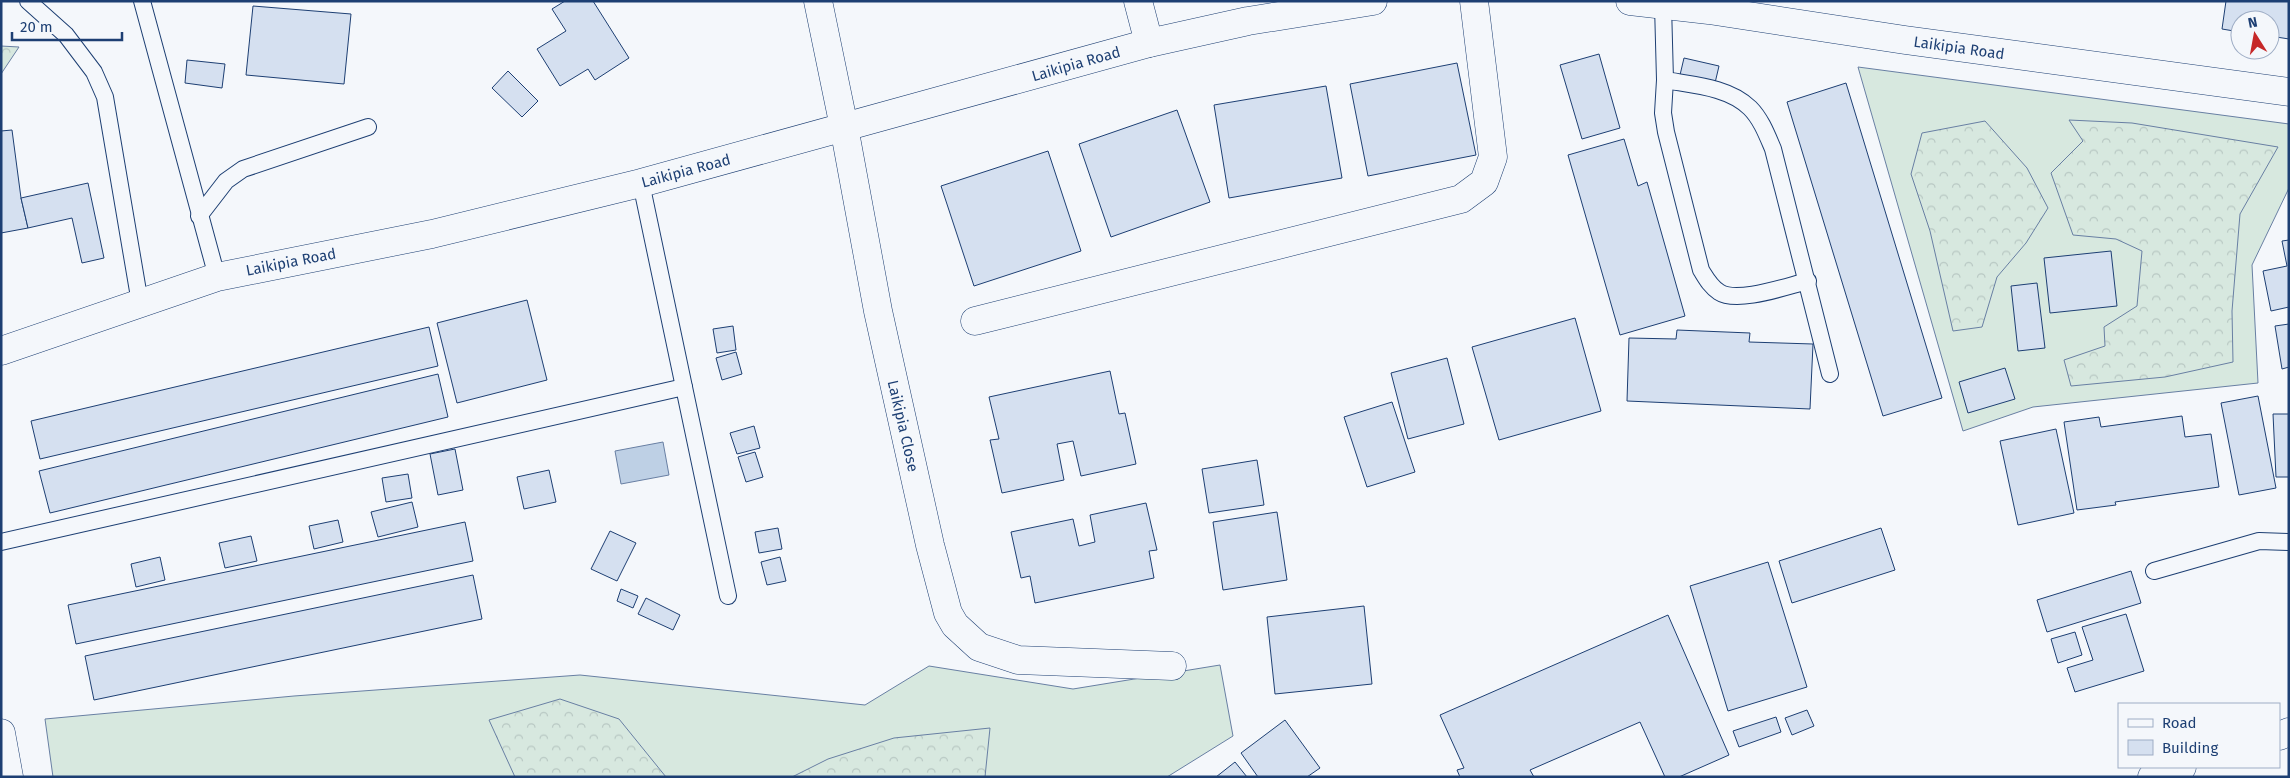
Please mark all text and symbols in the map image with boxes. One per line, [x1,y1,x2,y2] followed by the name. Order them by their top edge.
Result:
[12,10,122,42] scale bar
[2230,10,2280,60] north arrow
[2246,13,2259,32] text: N
[20,18,53,36] text: 20 m
[1912,33,2006,63] street label: Laikipia Road
[1030,43,1122,85] street label: Laikipia Road
[639,150,733,192] street label: Laikipia Road
[244,244,338,280] street label: Laikipia Road
[884,378,922,474] street label: Laikipia Close
[2118,703,2280,768] legend
[2162,714,2197,732] text: Road
[2162,739,2218,757] text: Building

